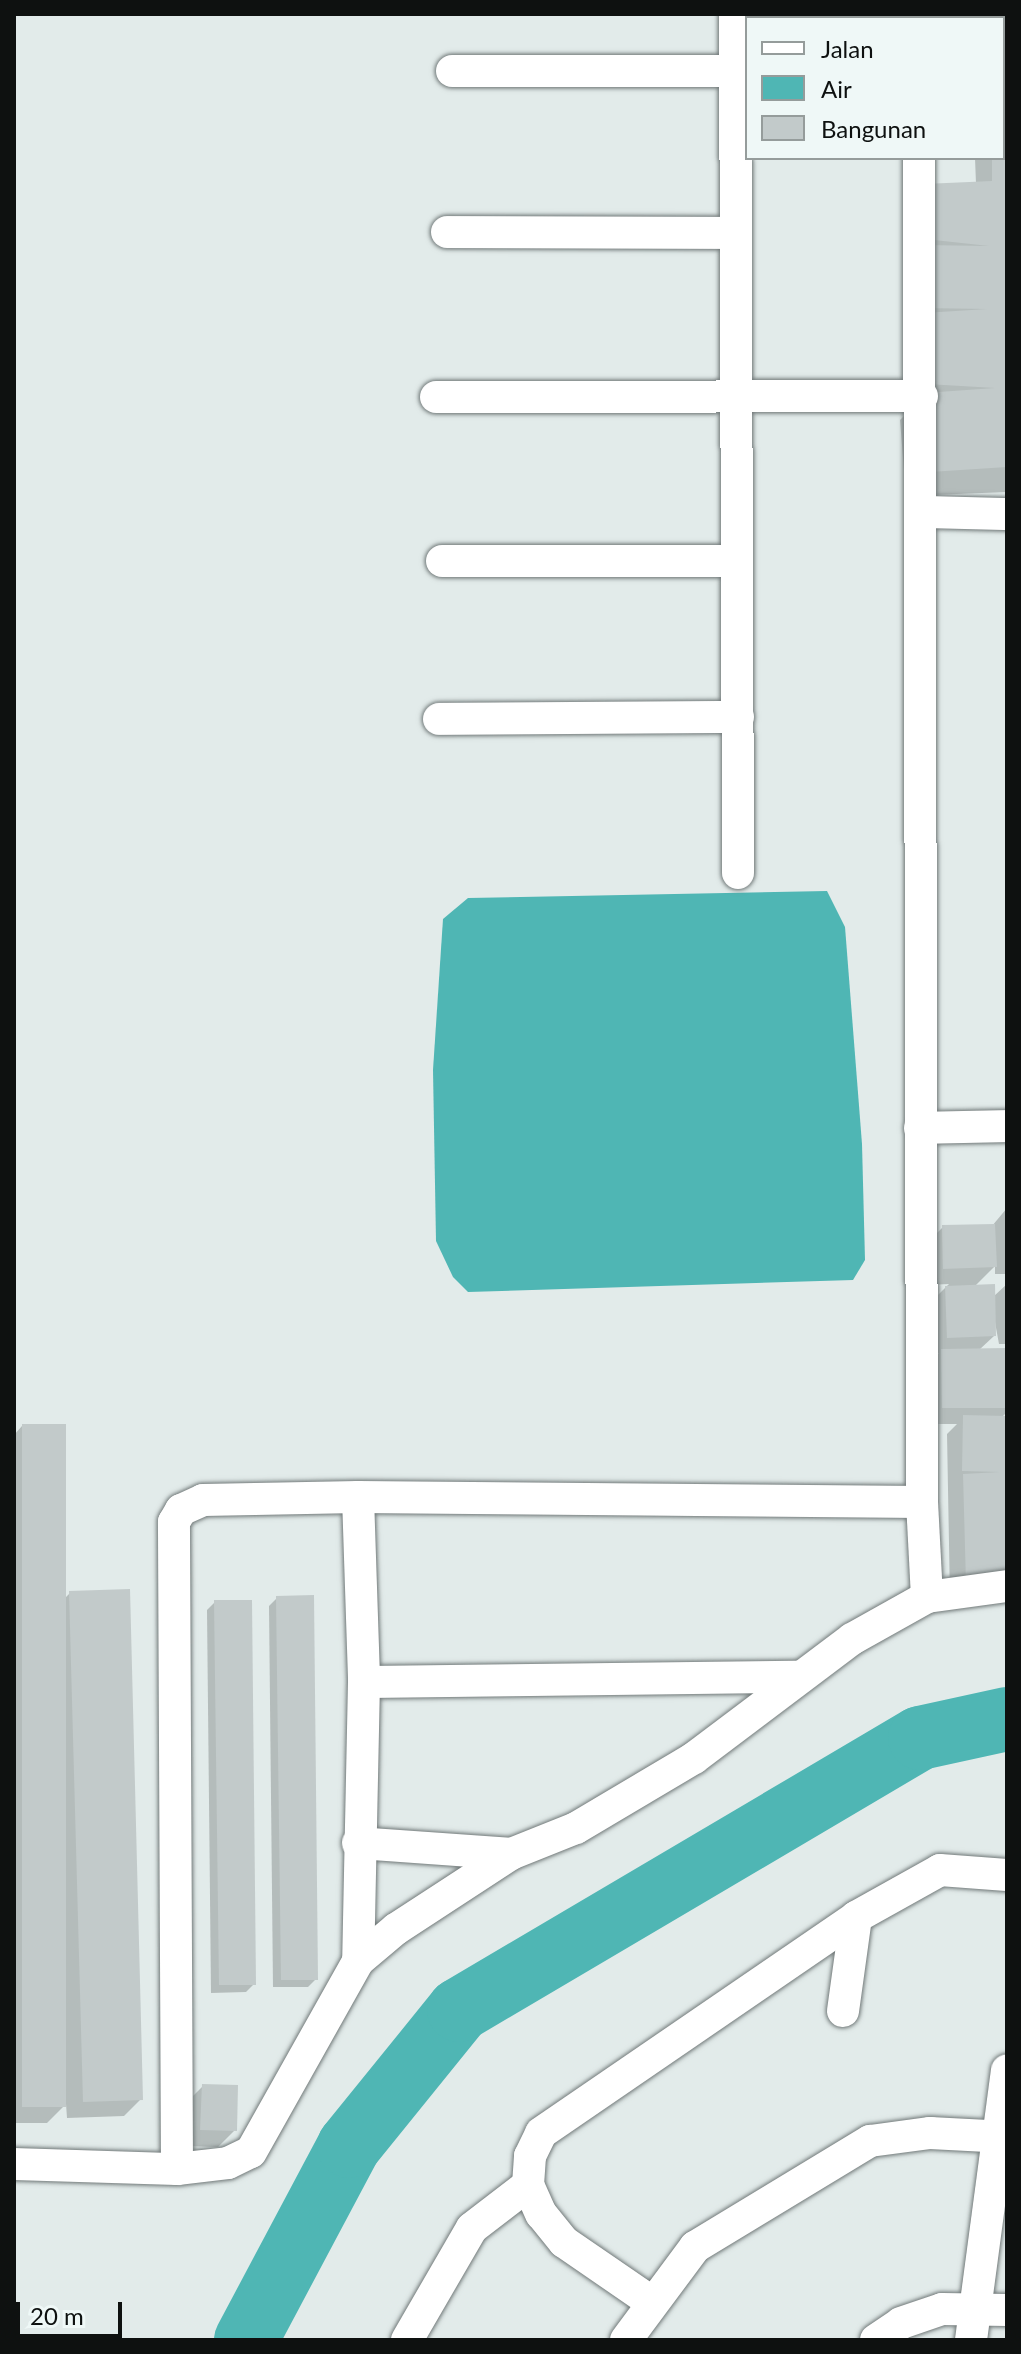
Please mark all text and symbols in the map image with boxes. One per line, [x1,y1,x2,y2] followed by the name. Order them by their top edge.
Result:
[745,16,1005,160] legend
[821,34,874,63] text: Jalan
[821,74,852,103] text: Air
[821,114,926,143] text: Bangunan
[20,2286,126,2336] scale bar
[30,2301,84,2330] text: 20 m

